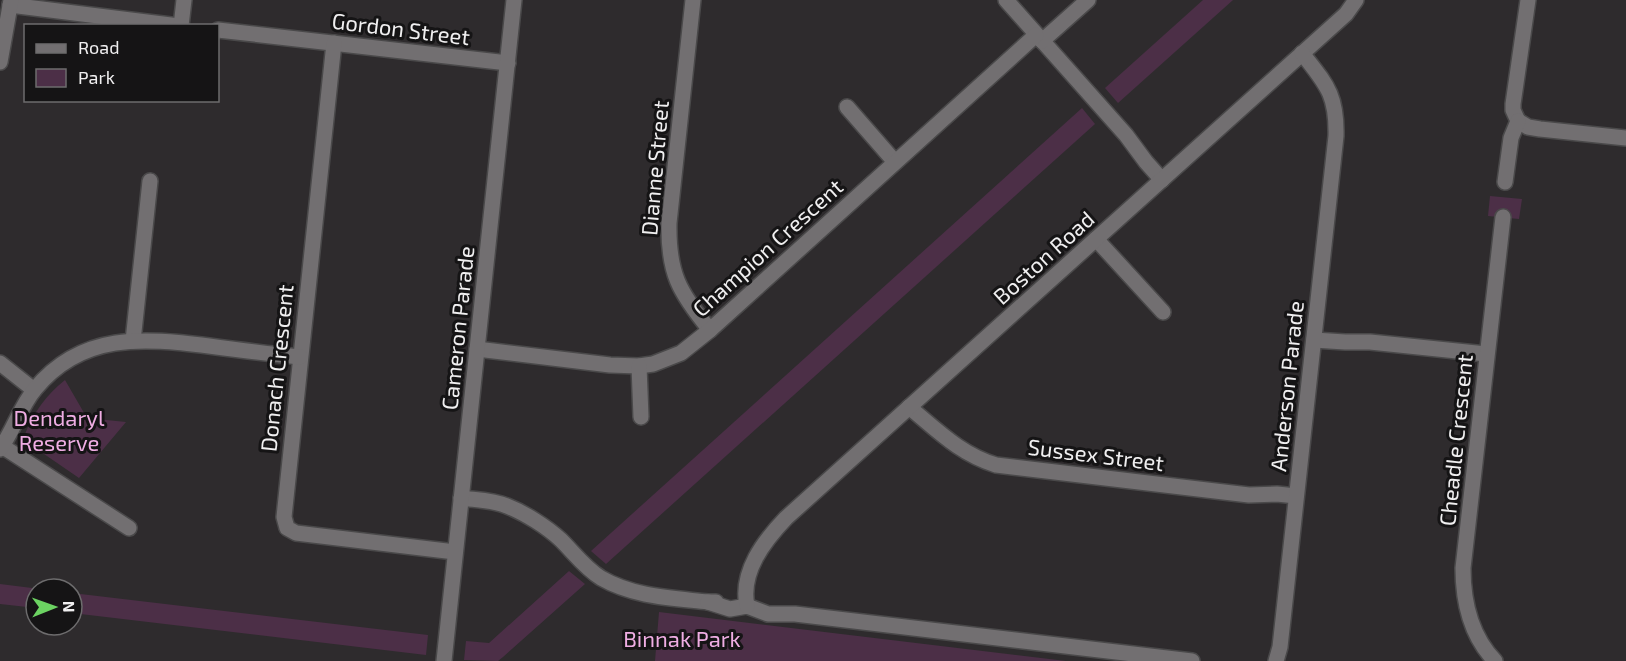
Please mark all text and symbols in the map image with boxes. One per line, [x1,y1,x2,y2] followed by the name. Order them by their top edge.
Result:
[331,7,471,49] street label: Gordon Street
[24,24,219,102] legend
[78,36,119,58] text: Road
[78,66,115,88] text: Park
[635,99,673,237] street label: Dianne Street
[687,173,847,321] street label: Champion Crescent
[987,205,1099,309] street label: Boston Road
[435,245,479,411] street label: Cameron Parade
[254,283,298,453] street label: Donach Crescent
[1264,299,1308,473] street label: Anderson Parade
[1433,353,1477,527] street label: Cheadle Crescent
[14,404,105,455] park label: Dendaryl Reserve
[1027,433,1165,475] street label: Sussex Street
[24,577,84,637] north arrow
[60,601,79,613] text: N
[623,625,741,651] park label: Binnak Park

